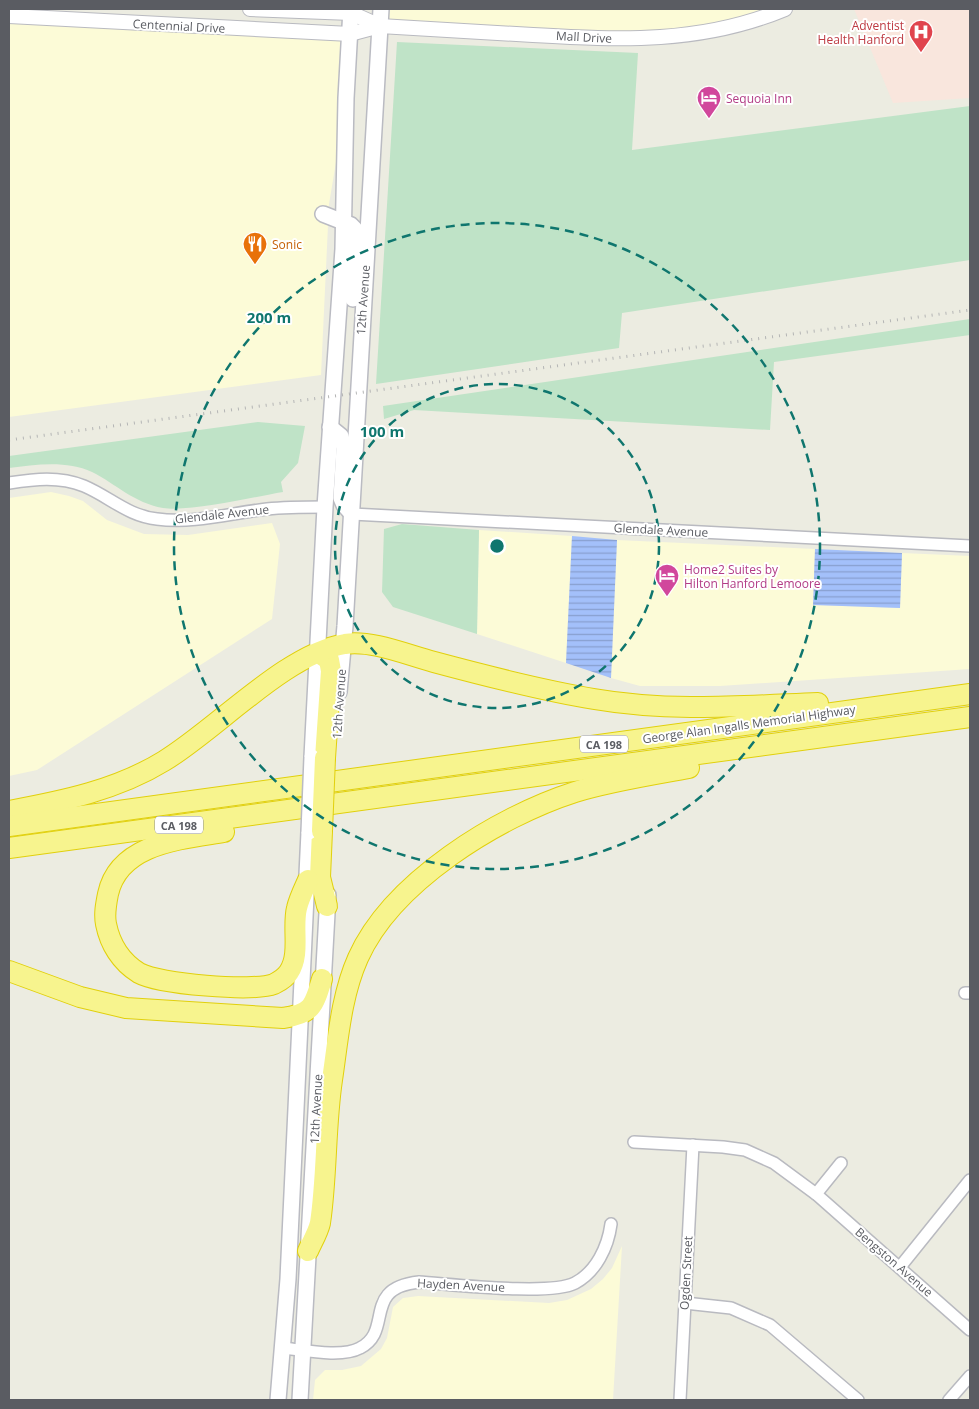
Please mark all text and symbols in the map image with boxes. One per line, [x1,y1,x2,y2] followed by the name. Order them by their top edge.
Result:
[132,15,226,37] street label: Centennial Drive
[818,17,904,48] place label: Adventist Health Hanford
[908,19,934,53] hospital icon: Adventist Health Hanford
[556,27,613,47] street label: Mall Drive
[696,85,722,119] hotel icon: Sequoia Inn
[726,90,792,107] place label: Sequoia Inn
[242,231,268,265] restaurant icon: Sonic
[272,236,302,253] place label: Sonic
[352,264,374,336] street label: 12th Avenue
[247,307,291,327] text: 200 m
[360,421,404,441] text: 100 m
[174,501,270,527] street label: Glendale Avenue
[613,519,709,541] street label: Glendale Avenue
[488,537,506,555] centre of rings
[684,561,821,592] place label: Home2 Suites by Hilton Hanford Lemoore
[654,563,680,597] hotel icon: Home2 Suites by Hilton Hanford Lemoore
[328,668,350,740] street label: 12th Avenue
[641,700,858,747] street label: George Alan Ingalls Memorial Highway
[580,736,628,752] road number: CA 198
[155,816,203,834] road number: CA 198
[306,1073,326,1145] street label: 12th Avenue
[852,1223,937,1301] street label: Bengston Avenue
[676,1236,696,1310] street label: Ogden Street
[417,1274,506,1296] street label: Hayden Avenue

